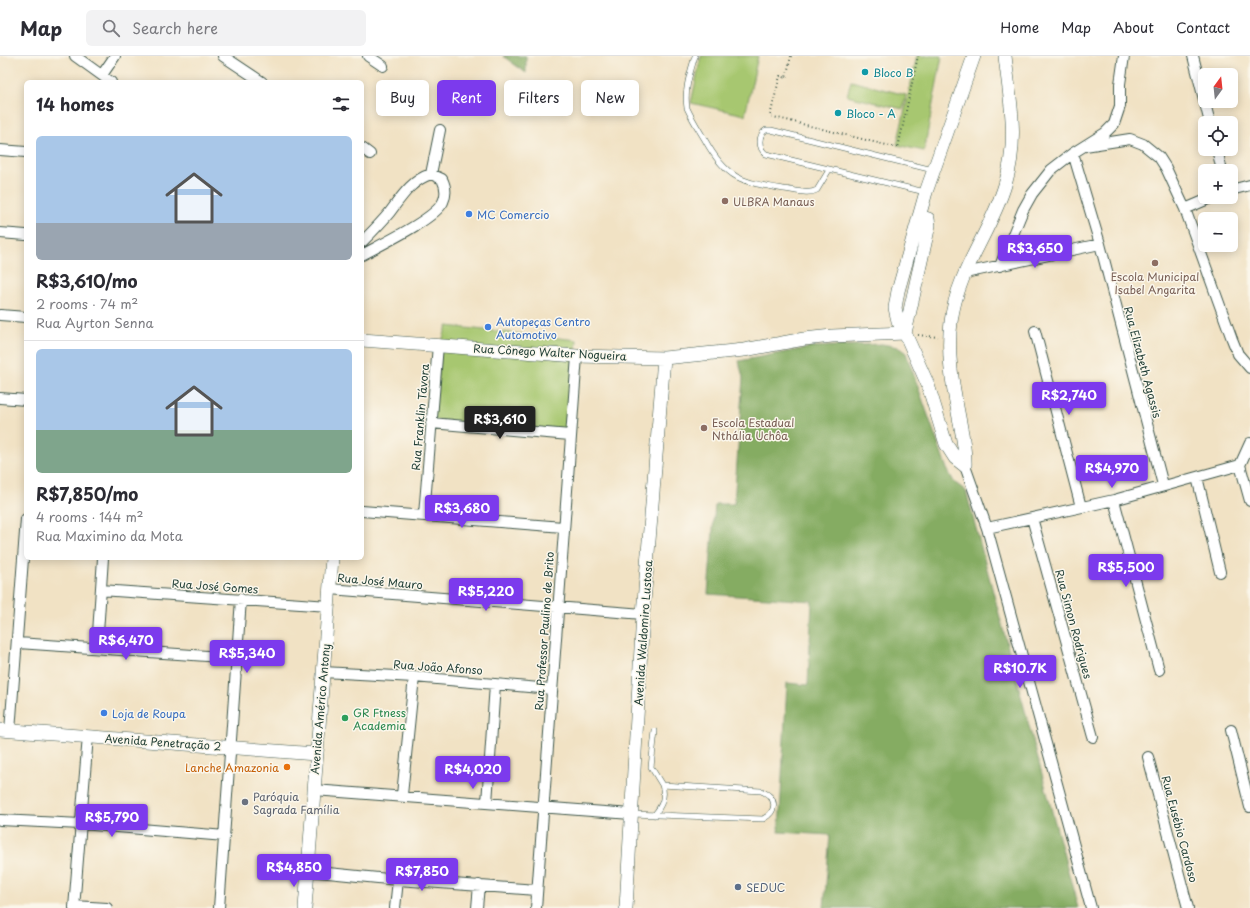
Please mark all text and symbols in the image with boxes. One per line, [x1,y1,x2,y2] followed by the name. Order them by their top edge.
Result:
[86,10,366,46] search box
[20,14,62,42] text: Map
[132,16,218,39] text: Search here
[100,17,122,39] icon: search
[1000,17,1039,38] text: Home
[1061,17,1091,38] text: Map
[1113,17,1154,38] text: About
[1176,17,1230,38] text: Contact
[873,64,913,81] place label: Bloco B
[860,67,870,77] marker: Bloco B
[1198,68,1238,108] north arrow
[1198,68,1238,252] map controls
[376,80,429,116] chip: Buy
[437,80,496,116] chip: Rent
[504,80,573,116] chip: Filters
[581,80,639,116] chip: New
[36,91,114,117] text: 14 homes
[330,93,352,115] icon: filters
[846,105,896,122] place label: Bloco - A
[833,108,843,118] marker: Bloco - A
[1198,116,1238,156] button: locate
[158,162,230,234] icon: home
[1198,164,1238,204] button: +
[733,193,814,210] place label: ULBRA Manaus
[720,196,730,206] marker: ULBRA Manaus
[477,206,549,223] place label: MC Comercio
[464,209,474,219] marker: MC Comercio
[1198,212,1238,252] button: −
[998,235,1072,269] pin: R$3,650
[1007,238,1063,257] text: R$3,650
[1150,258,1160,268] marker: Escola Municipal Isabel Angarita
[36,268,138,294] text: R$3,610/mo
[1111,268,1199,298] place label: Escola Municipal Isabel Angarita
[36,294,138,313] text: 2 rooms · 74 m²
[1120,304,1166,420] street label: Rua Elizabeth Agassis
[36,313,153,332] text: Rua Ayrton Senna
[496,313,590,343] place label: Autopeças Centro Automotivo
[483,322,493,332] marker: Autopeças Centro Automotivo
[473,339,627,365] street label: Rua Cônego Walter Nogueira
[407,363,433,471] street label: Rua Franklin Távora
[158,375,230,447] icon: home
[1032,382,1106,416] pin: R$2,740
[1041,385,1097,404] text: R$2,740
[463,406,537,440] pin: R$3,610
[473,409,527,428] text: R$3,610
[712,414,794,444] place label: Escola Estadual Nthália Uchôa
[699,423,709,433] marker: Escola Estadual Nthália Uchôa
[1075,455,1149,489] pin: R$4,970
[1085,458,1139,477] text: R$4,970
[36,481,138,507] text: R$7,850/mo
[425,495,499,529] pin: R$3,680
[434,498,490,517] text: R$3,680
[36,507,144,526] text: 4 rooms · 144 m²
[36,526,183,545] text: Rua Maximino da Mota
[530,551,558,711] street label: Rua Professor Paulino de Brito
[1089,554,1163,588] pin: R$5,500
[1097,557,1155,576] text: R$5,500
[629,559,657,706] street label: Avenida Waldomiro Lustosa
[1051,567,1097,681] street label: Rua Simon Rodrigues
[337,569,423,593] street label: Rua José Mauro
[171,575,259,597] street label: Rua José Gomes
[449,578,523,612] pin: R$5,220
[458,581,514,600] text: R$5,220
[89,627,163,661] pin: R$6,470
[98,630,154,649] text: R$6,470
[210,640,284,674] pin: R$5,340
[219,643,275,662] text: R$5,340
[306,643,334,775] street label: Avenida Américo Antony
[393,655,483,679] street label: Rua João Afonso
[983,655,1057,689] pin: R$10.7K
[993,658,1047,677] text: R$10.7K
[353,704,406,734] place label: GR Ftness Academia
[112,705,186,722] place label: Loja de Roupa
[99,708,109,718] marker: Loja de Roupa
[340,713,350,723] marker: GR Ftness Academia
[104,729,222,755] street label: Avenida Penetração 2
[436,756,510,790] pin: R$4,020
[185,759,279,776] place label: Lanche Amazonia
[444,759,502,778] text: R$4,020
[282,762,292,772] marker: Lanche Amazonia
[1158,774,1202,884] street label: Rua Eusébio Cardoso
[253,788,340,818] place label: Paróquia Sagrada Família
[240,797,250,807] marker: Paróquia Sagrada Família
[75,804,149,838] pin: R$5,790
[85,807,139,826] text: R$5,790
[257,854,331,888] pin: R$4,850
[266,857,322,876] text: R$4,850
[385,858,459,892] pin: R$7,850
[395,861,449,880] text: R$7,850
[746,879,785,896] place label: SEDUC
[733,882,743,892] marker: SEDUC

